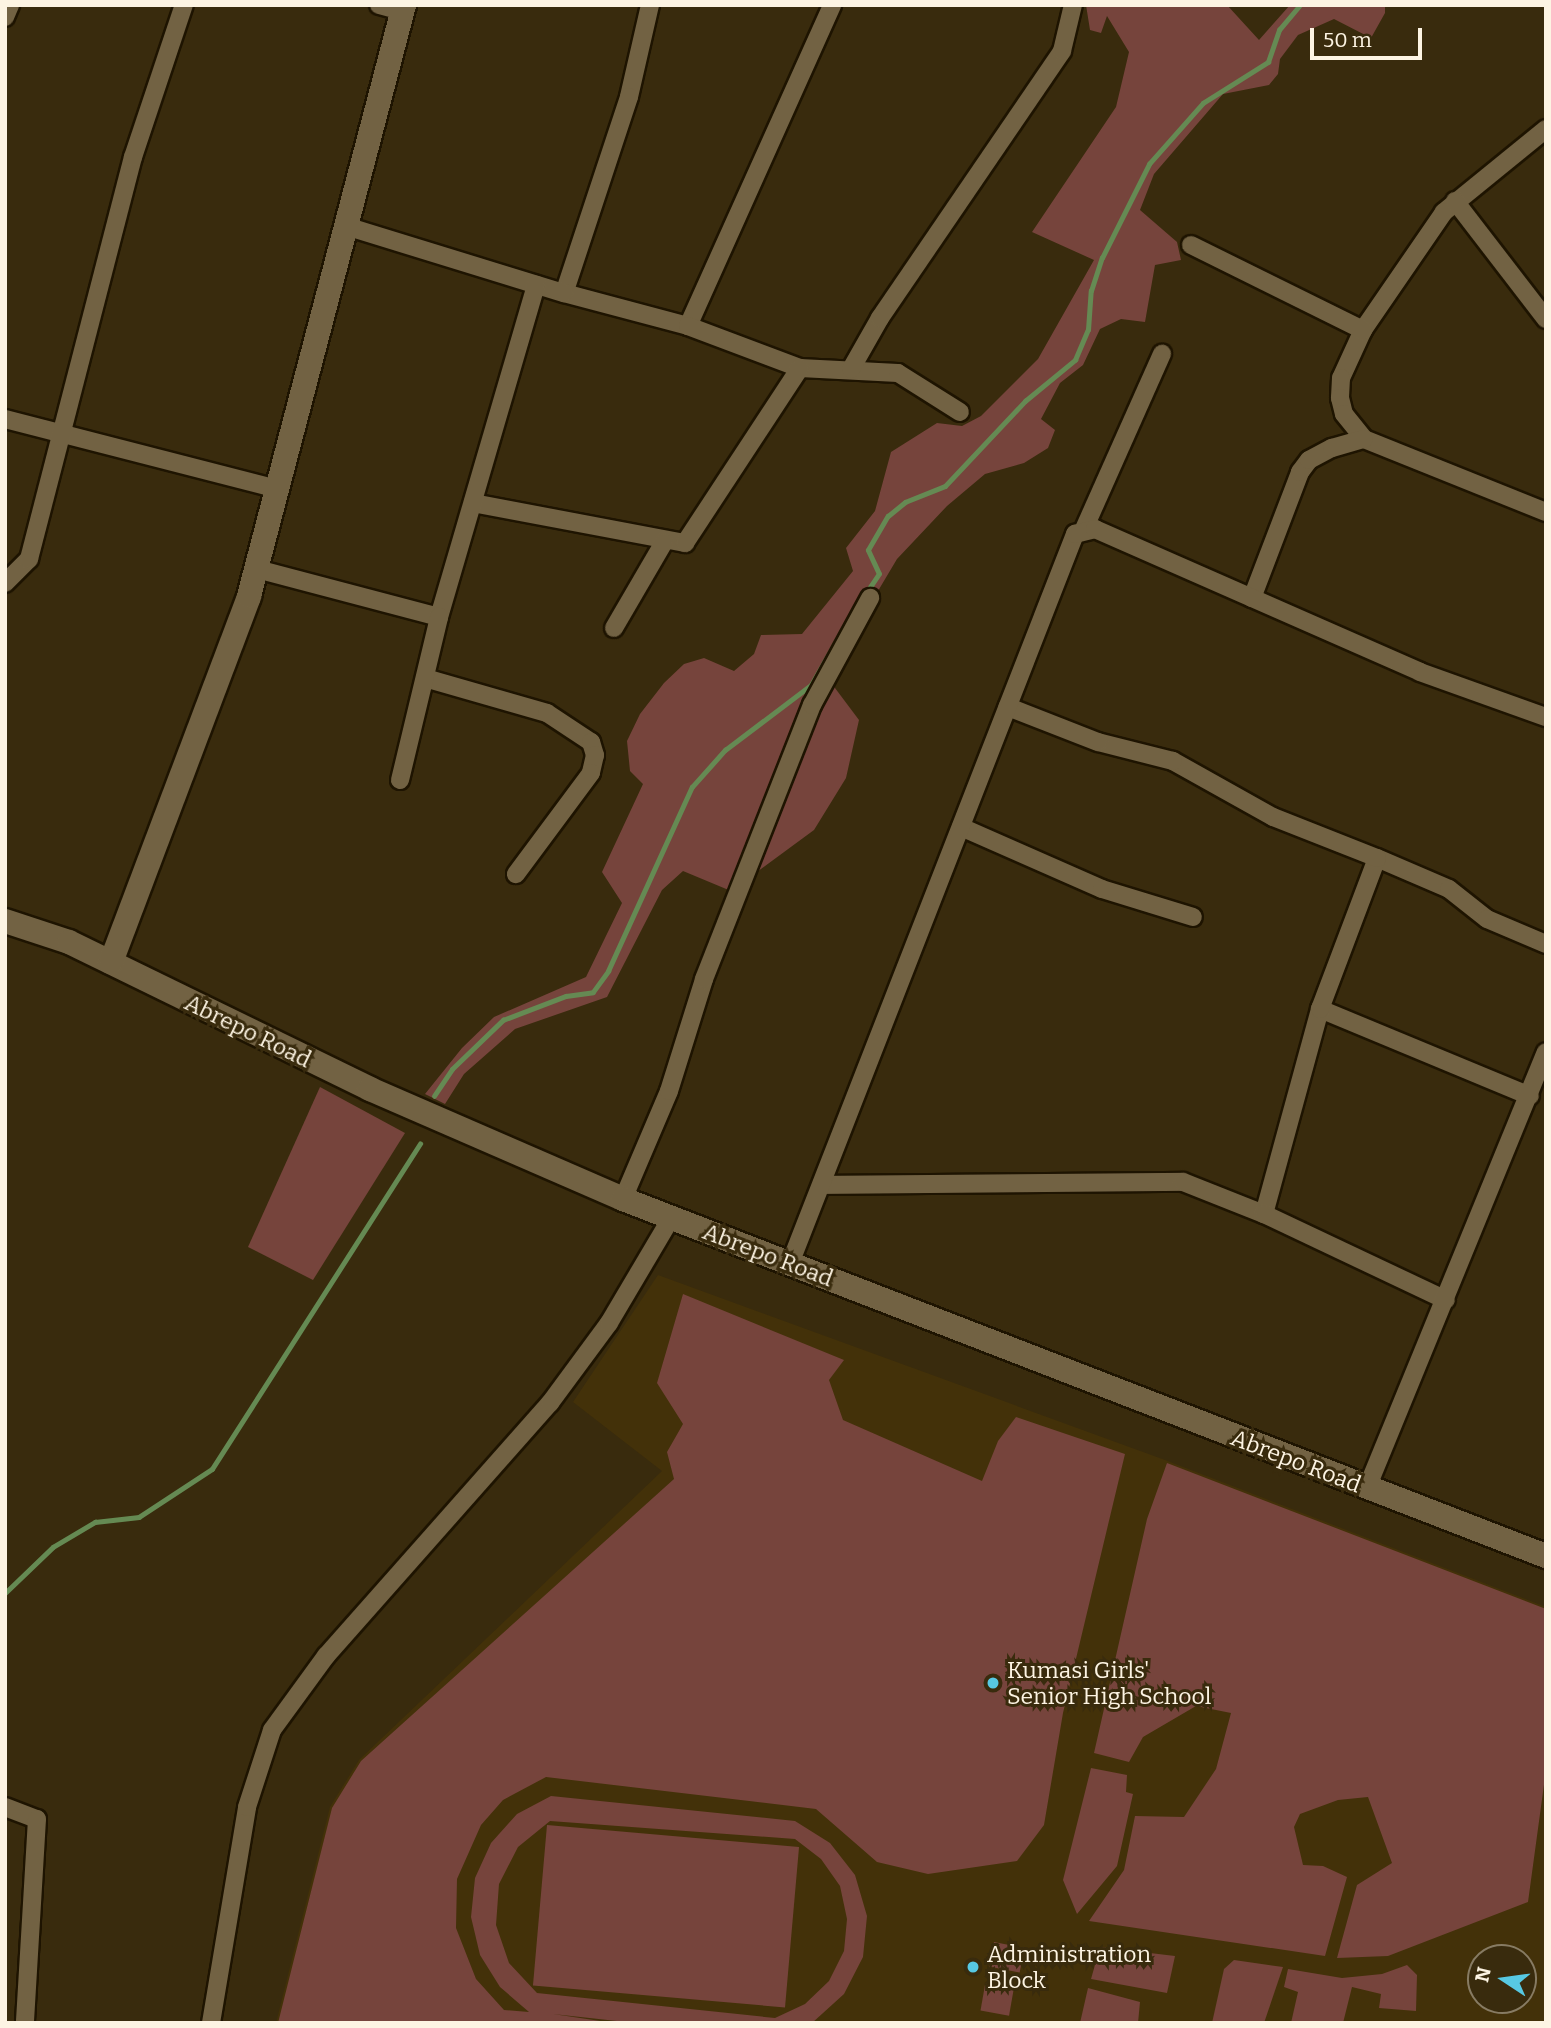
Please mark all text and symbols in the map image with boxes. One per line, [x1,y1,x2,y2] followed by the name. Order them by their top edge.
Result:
[1313,14,1425,58] scale bar
[1323,27,1372,53] text: 50 m
[180,989,316,1073] street label: Abrepo Road
[699,1218,837,1292] street label: Abrepo Road
[1227,1424,1365,1498] street label: Abrepo Road
[1007,1656,1211,1710] place label: Kumasi Girls' Senior High School
[985,1675,1001,1691] marker: Kumasi Girls' Senior High School
[987,1940,1151,1994] place label: Administration Block
[1467,1944,1537,2014] north arrow
[965,1959,981,1975] marker: Administration Block
[1470,1965,1496,1984] text: N

